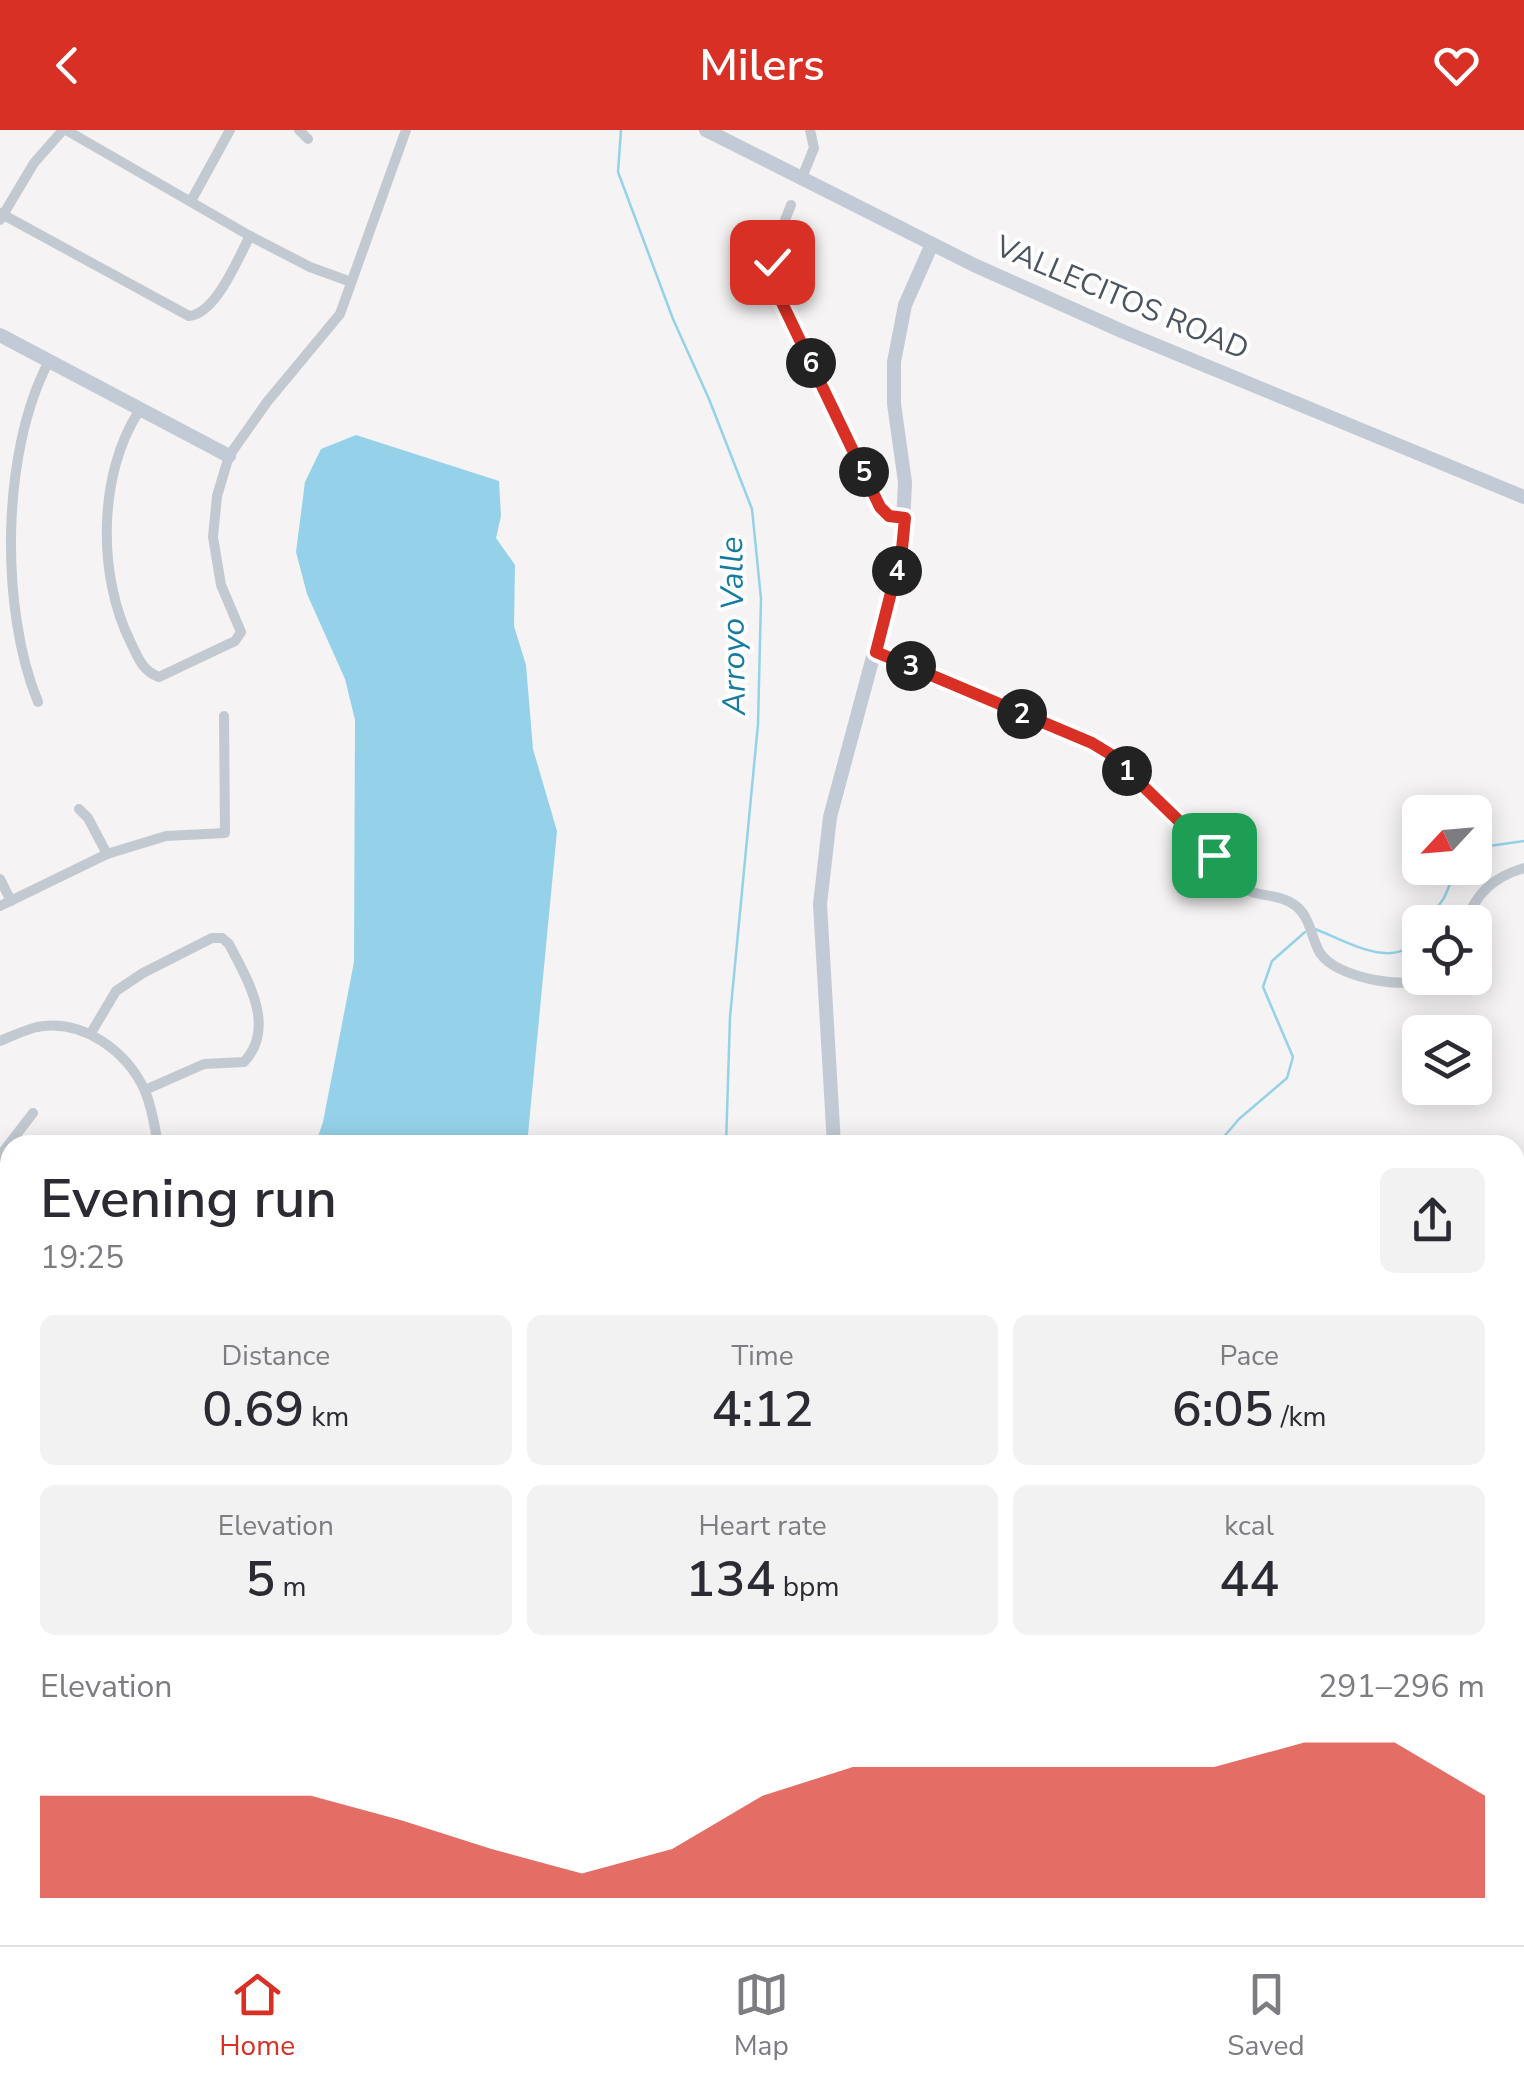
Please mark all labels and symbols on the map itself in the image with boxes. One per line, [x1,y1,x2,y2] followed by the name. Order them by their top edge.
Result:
[730,220,815,305] pin
[988,226,1255,370] street label: VALLECITOS ROAD
[786,338,836,388] pin: 6
[839,447,889,497] pin: 5
[710,536,756,717] water label: Arroyo Valle
[872,546,922,596] pin: 4
[886,641,936,691] pin: 3
[997,689,1047,739] pin: 2
[1102,746,1152,796] pin: 1
[1402,795,1492,885] north arrow
[1172,813,1257,898] pin

